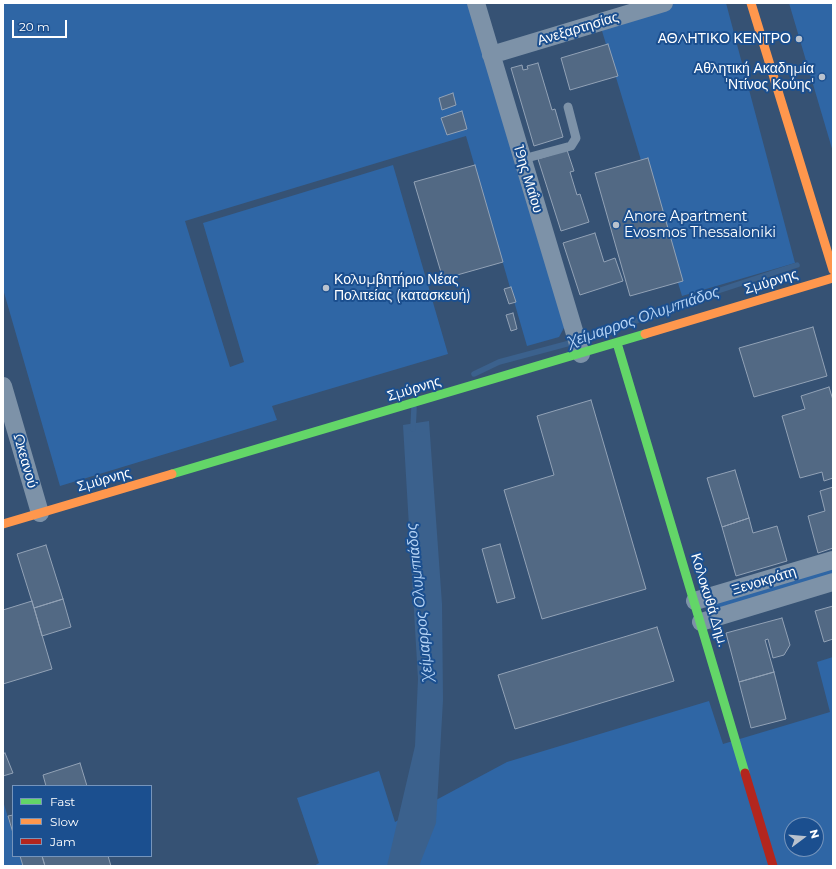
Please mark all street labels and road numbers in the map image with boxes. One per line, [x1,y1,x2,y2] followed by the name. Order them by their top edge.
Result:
[535,9,621,49] street label: Ανεξαρτησίας
[510,143,546,215] street label: 19ης Μαΐου
[742,266,800,298] street label: Σμύρνης
[385,373,443,405] street label: Σμύρνης
[9,432,41,490] street label: Ωκεανού
[75,464,133,496] street label: Σμύρνης
[687,551,731,649] street label: Κολοκυθά Δημ.
[730,563,798,599] street label: Ξενοκράτη

